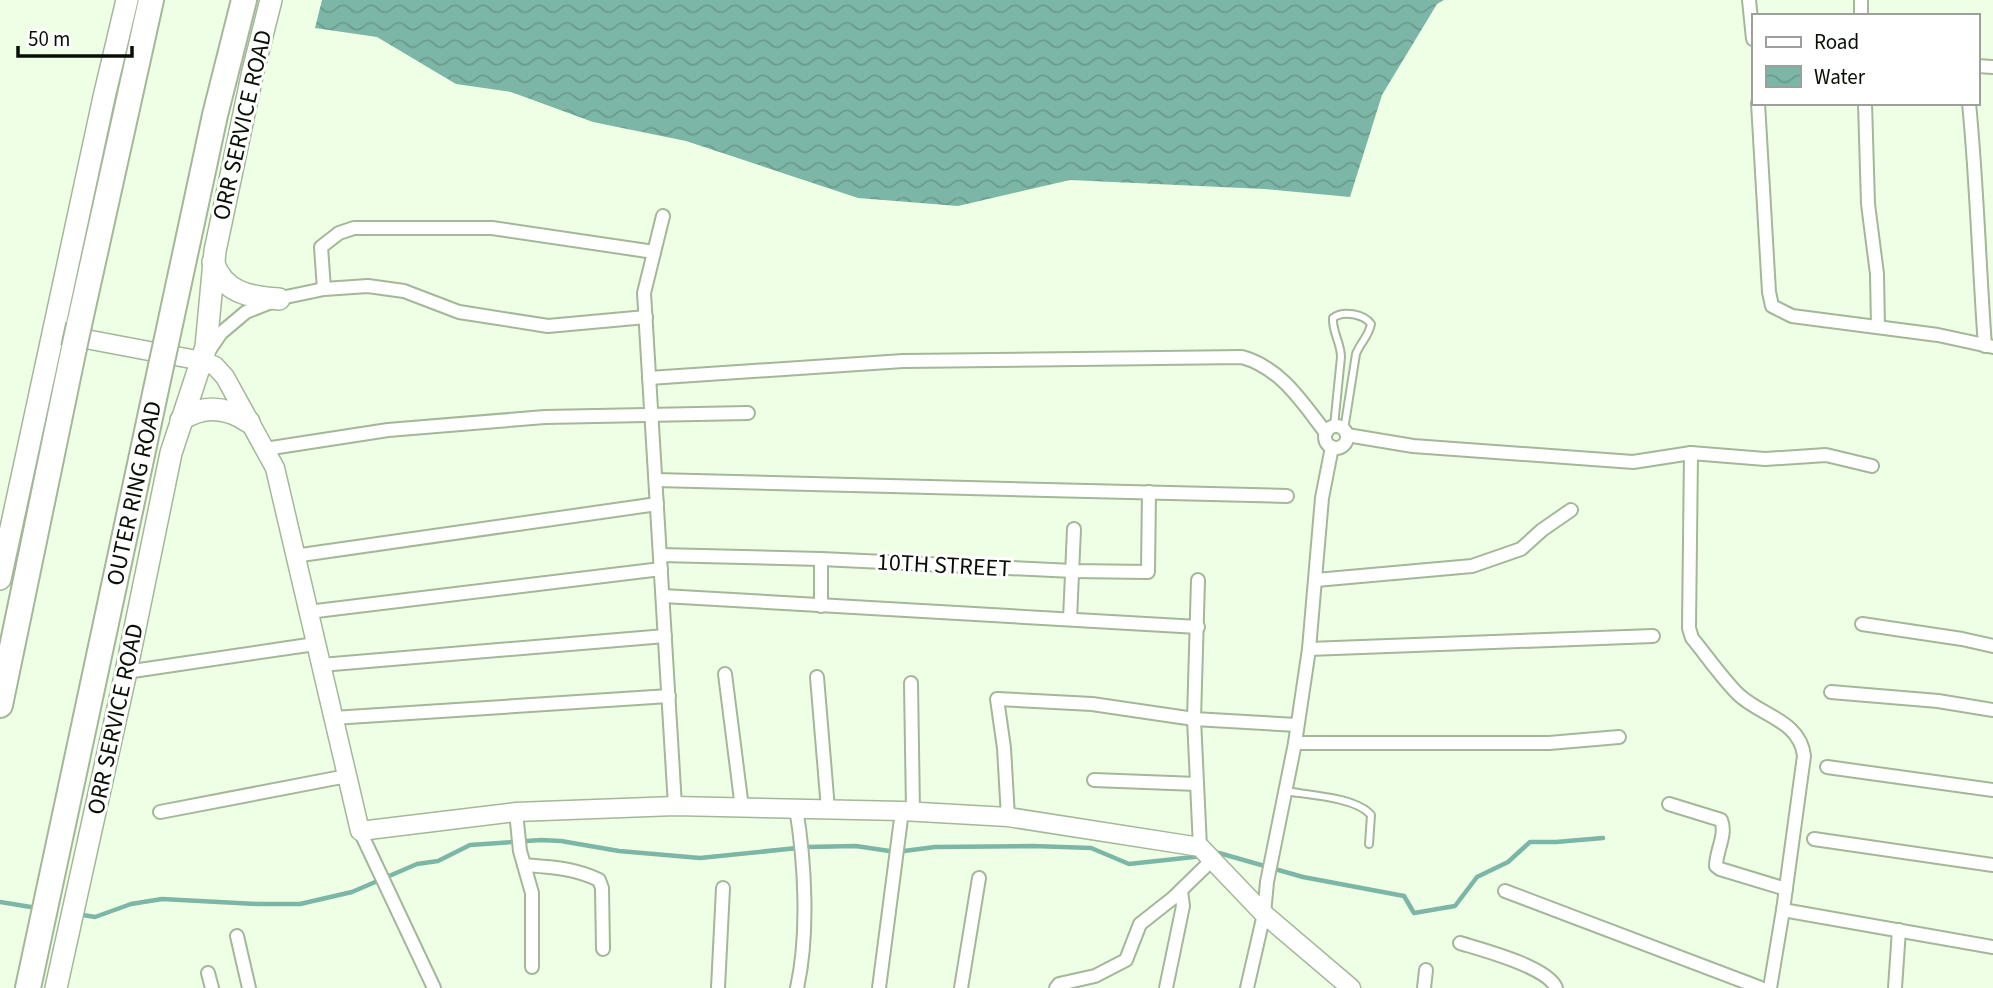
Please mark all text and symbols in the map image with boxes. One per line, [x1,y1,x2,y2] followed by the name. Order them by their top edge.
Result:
[18,14,131,58] scale bar
[1752,14,1979,105] legend
[28,24,70,54] text: 50 m
[204,27,281,224] street label: ORR SERVICE ROAD
[1814,27,1859,57] text: Road
[1814,62,1866,92] text: Water
[98,398,171,589] street label: OUTER RING ROAD
[876,545,1012,586] street label: 10TH STREET
[78,620,153,818] street label: ORR SERVICE ROAD

